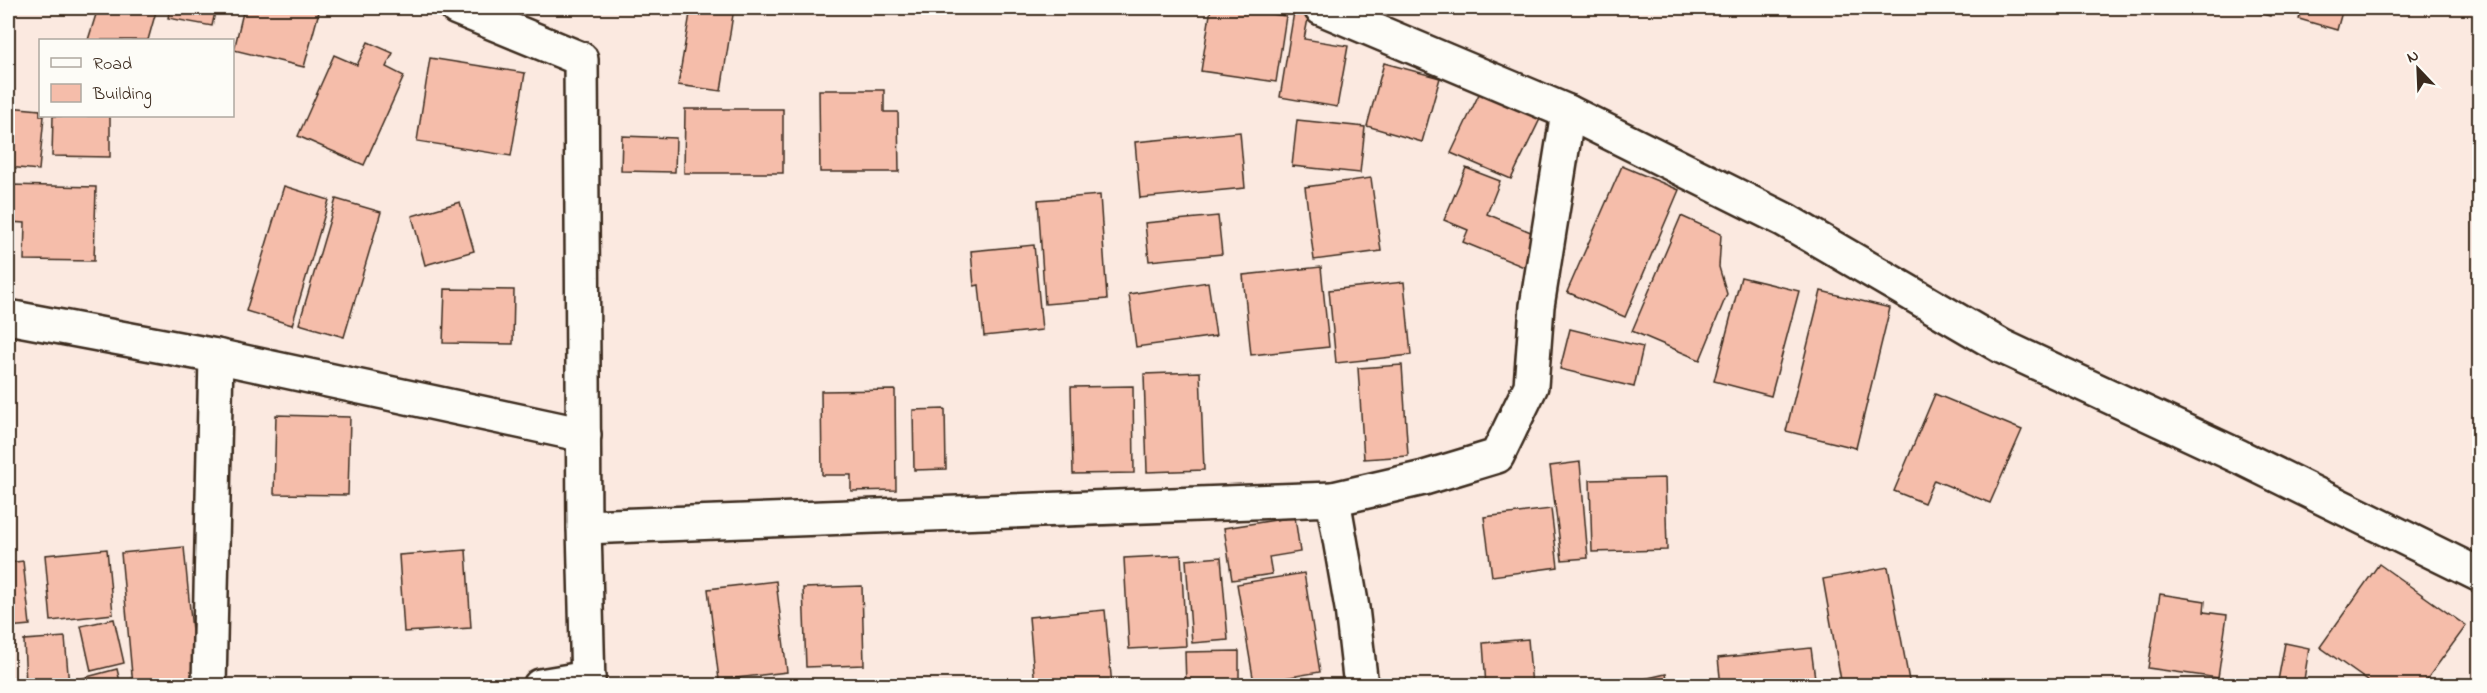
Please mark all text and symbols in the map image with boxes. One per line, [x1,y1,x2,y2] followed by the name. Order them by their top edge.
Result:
[39,39,234,117] legend
[2388,39,2448,99] north arrow
[2403,44,2423,70] text: N
[93,52,132,78] text: Road
[92,82,152,109] text: Building

